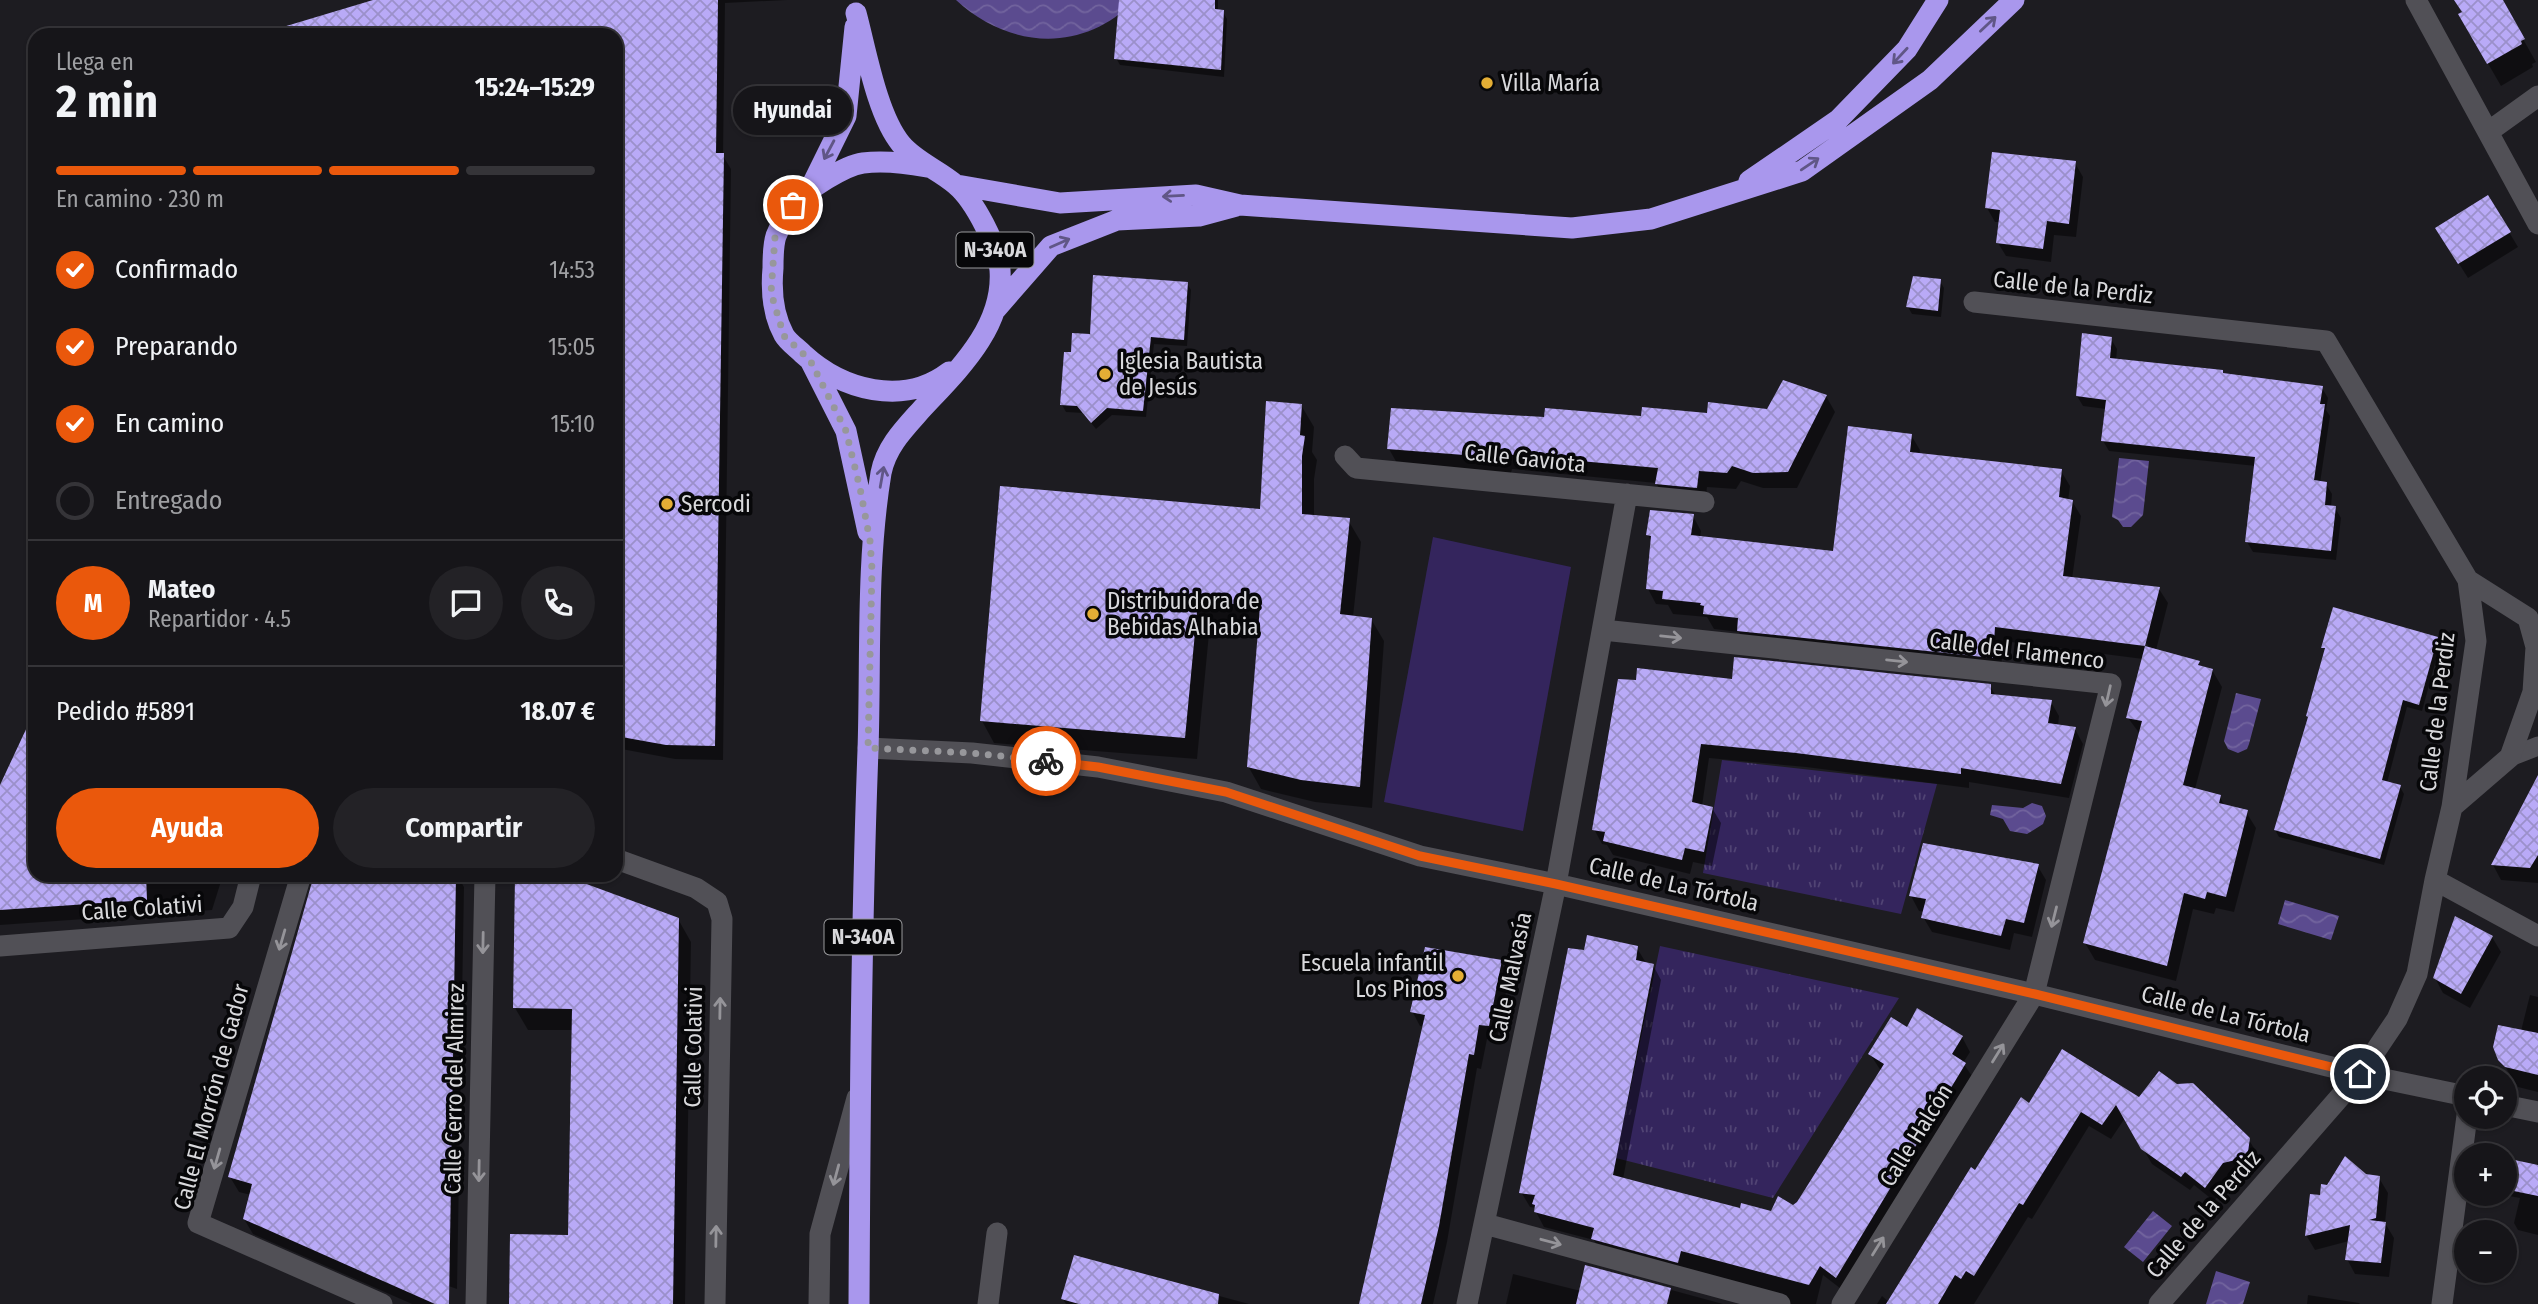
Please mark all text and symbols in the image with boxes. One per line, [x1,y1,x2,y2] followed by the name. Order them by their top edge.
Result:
[1979,16,1997,32] one-way arrow
[1891,47,1908,64] one-way arrow
[56,48,134,76] text: Llega en
[1501,69,1600,97] place label: Villa María
[475,72,595,103] text: 15:24–15:29
[56,74,158,129] text: 2 min
[1479,75,1495,91] marker: Villa María
[734,86,852,135] callout: Hyundai
[753,96,832,124] text: Hyundai
[821,139,835,160] one-way arrow
[1800,157,1819,172] one-way arrow
[763,175,823,235] pin
[56,185,224,213] text: En camino · 230 m
[774,186,812,224] icon: bag
[1162,190,1185,203] one-way arrow
[956,232,1034,268] road number: N-340A
[1049,236,1070,249] one-way arrow
[56,251,94,289] icon: check
[115,254,238,285] text: Confirmado
[549,256,595,284] text: 14:53
[1992,265,2154,309] street label: Calle de la Perdiz
[56,328,94,366] icon: check
[115,331,238,362] text: Preparando
[548,333,595,361] text: 15:05
[1119,347,1263,401] place label: Iglesia Bautista de Jesús
[1097,366,1113,382] marker: Iglesia Bautista de Jesús
[56,405,94,443] icon: check
[115,408,224,439] text: En camino
[551,410,595,438] text: 15:10
[1463,438,1587,478] street label: Calle Gaviota
[876,466,889,489] one-way arrow
[115,485,222,516] text: Entregado
[681,490,751,518] place label: Sercodi
[659,496,675,512] marker: Sercodi
[429,566,503,640] button: chat
[521,566,595,640] button: phone
[148,574,215,605] text: Mateo
[1107,587,1260,641] place label: Distribuidora de Bebidas Alhabia
[84,588,102,619] text: M
[148,605,291,633] text: Repartidor · 4.5
[1085,606,1101,622] marker: Distribuidora de Bebidas Alhabia
[1928,625,2106,675] street label: Calle del Flamenco
[1659,631,1682,644] one-way arrow
[2413,631,2461,793] street label: Calle de la Perdiz
[1885,655,1908,668] one-way arrow
[2101,684,2115,707] one-way arrow
[56,696,195,727] text: Pedido #5891
[521,696,595,727] text: 18.07 €
[1011,726,1081,796] courier
[1027,742,1065,780] icon: bike
[56,788,319,868] button: Ayuda
[333,788,595,868] button: Compartir
[1587,851,1761,917] street label: Calle de La Tórtola
[81,890,203,926] street label: Calle Colativi
[2047,905,2060,927] one-way arrow
[1483,909,1537,1045] street label: Calle Malvasía
[824,920,902,954] road number: N-340A
[274,929,287,951] one-way arrow
[477,931,490,954] one-way arrow
[1301,949,1444,1003] place label: Escuela infantil Los Pinos
[1450,968,1466,984] marker: Escuela infantil Los Pinos
[2139,979,2313,1049] street label: Calle de La Tórtola
[167,981,255,1213] street label: Calle El Morrón de Gador
[438,983,470,1195] street label: Calle Cerro del Almirez
[678,986,708,1108] street label: Calle Colativi
[713,997,727,1020] one-way arrow
[1992,1043,2006,1063] one-way arrow
[2330,1044,2390,1104] pin
[2341,1055,2379,1093] icon: home
[2454,1066,2517,1283] map controls
[2454,1066,2517,1129] button: locate
[1873,1078,1959,1192] street label: Calle Halcón
[2454,1143,2517,1206] button: +
[2140,1144,2266,1284] street label: Calle de la Perdiz
[210,1147,223,1169] one-way arrow
[472,1159,486,1182] one-way arrow
[829,1163,842,1186] one-way arrow
[2454,1220,2517,1283] button: −
[709,1225,723,1248] one-way arrow
[1539,1236,1561,1249] one-way arrow
[1871,1237,1886,1256] one-way arrow

